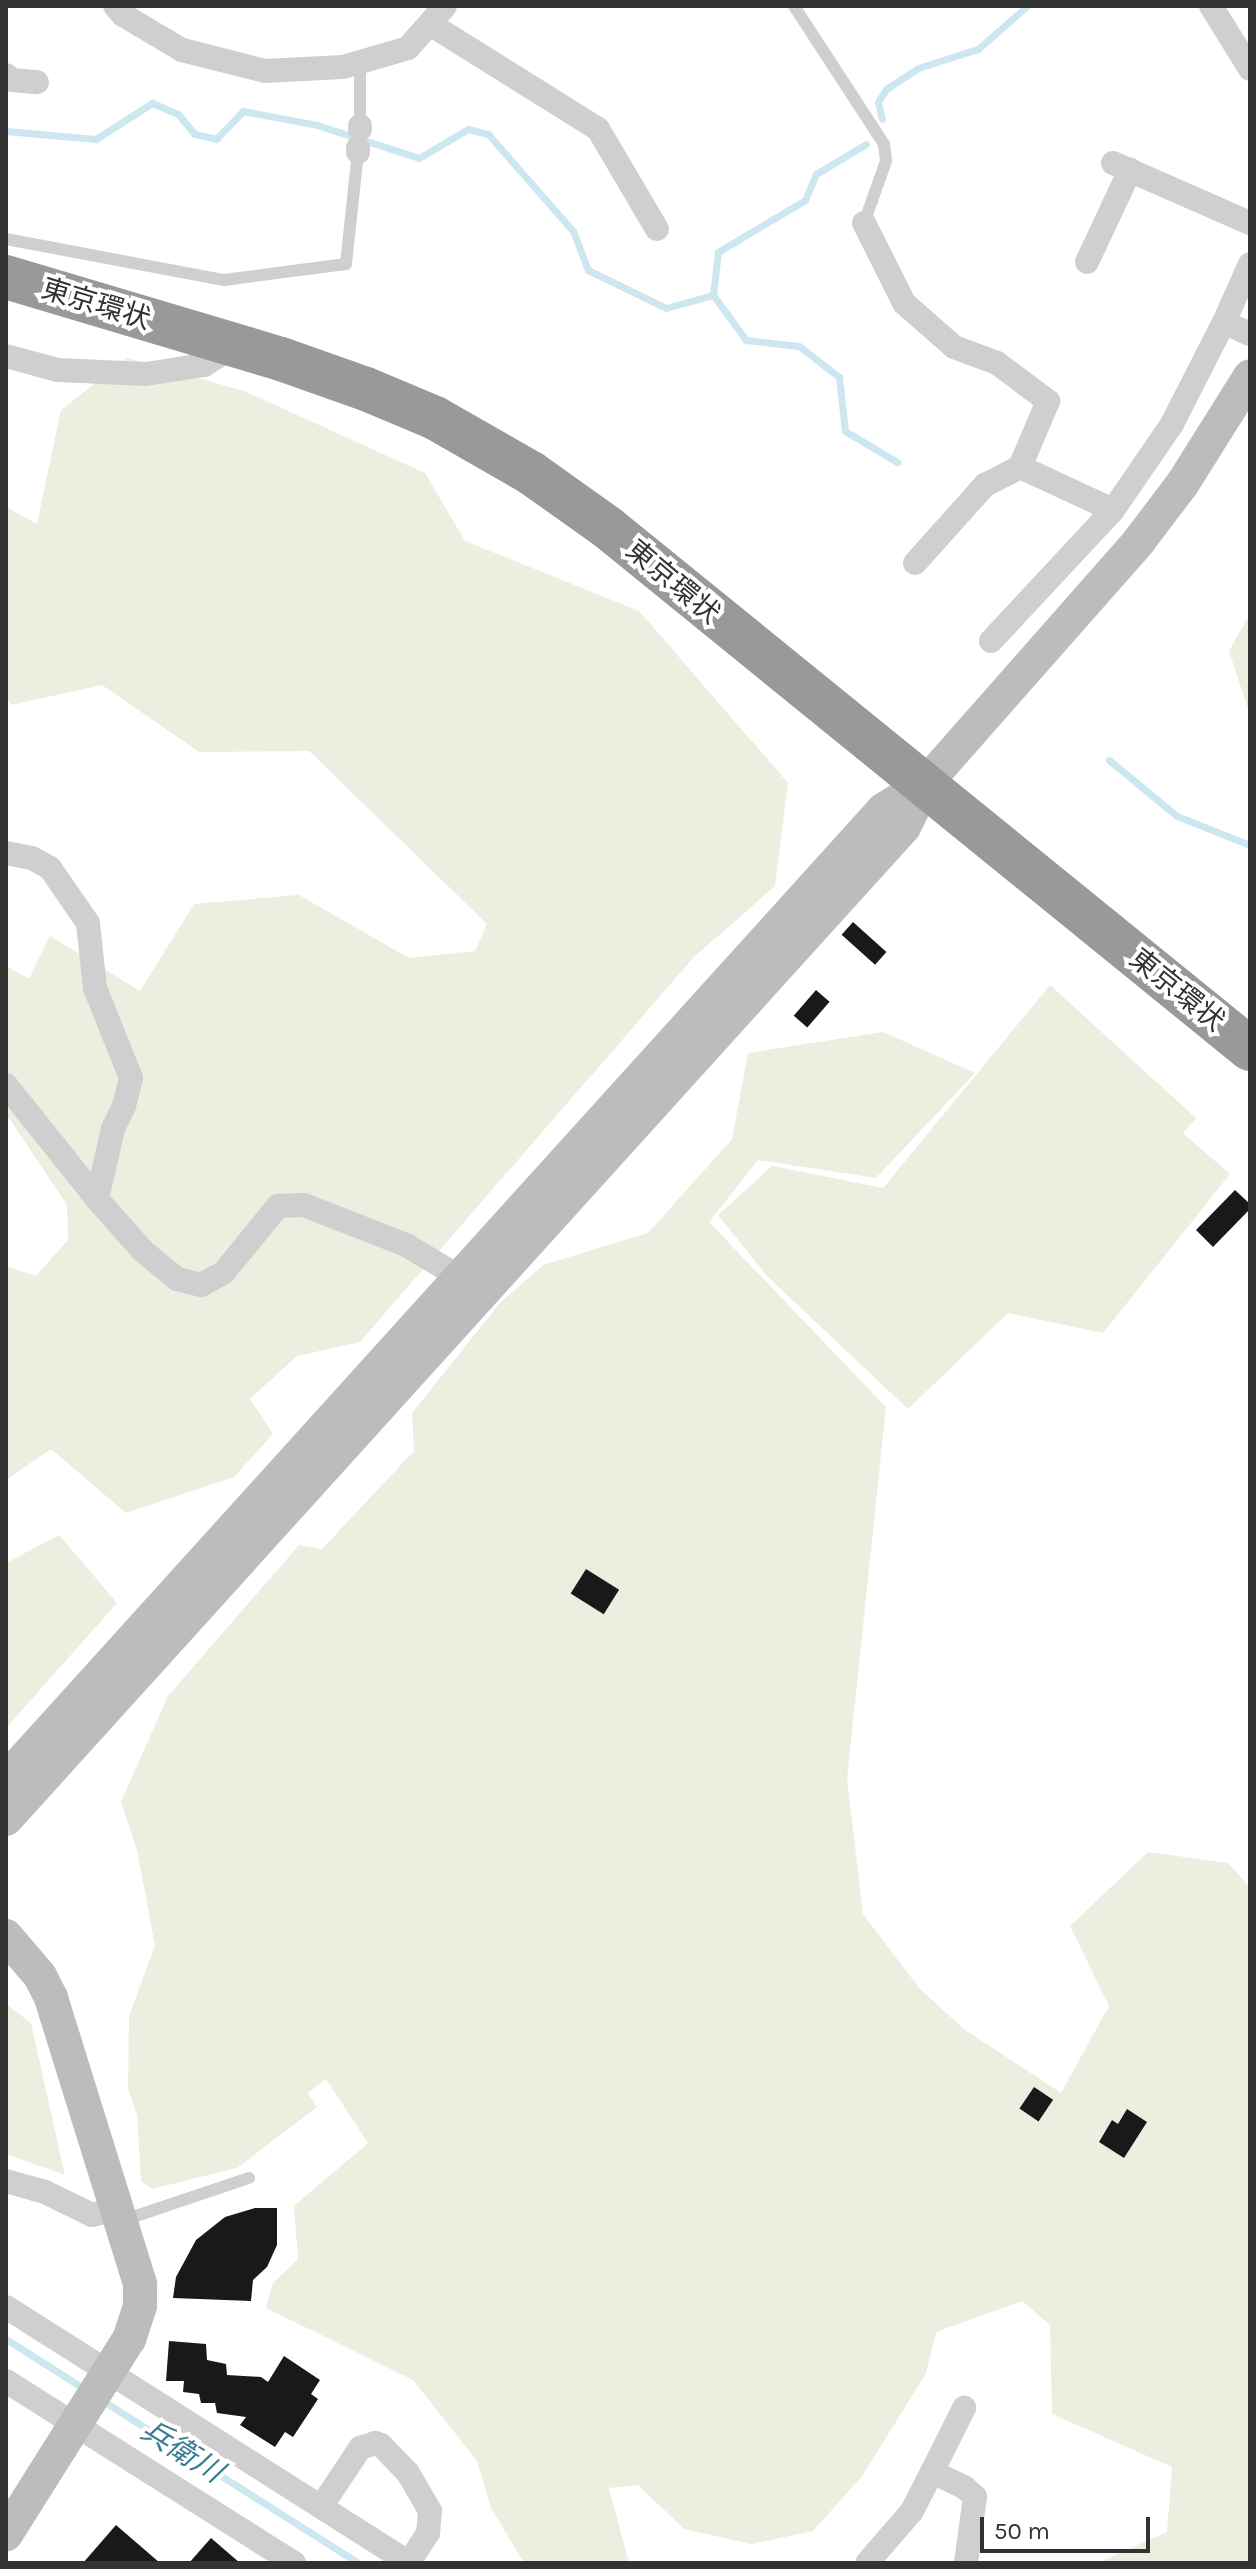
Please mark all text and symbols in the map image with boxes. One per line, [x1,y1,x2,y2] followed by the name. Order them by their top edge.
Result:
[38,272,154,336] street label: 東京環状
[619,533,727,631] street label: 東京環状
[1123,942,1231,1038] street label: 東京環状
[134,2412,230,2490] water label: 兵衛川
[984,2501,1154,2551] scale bar
[994,2517,1050,2545] text: 50 m

